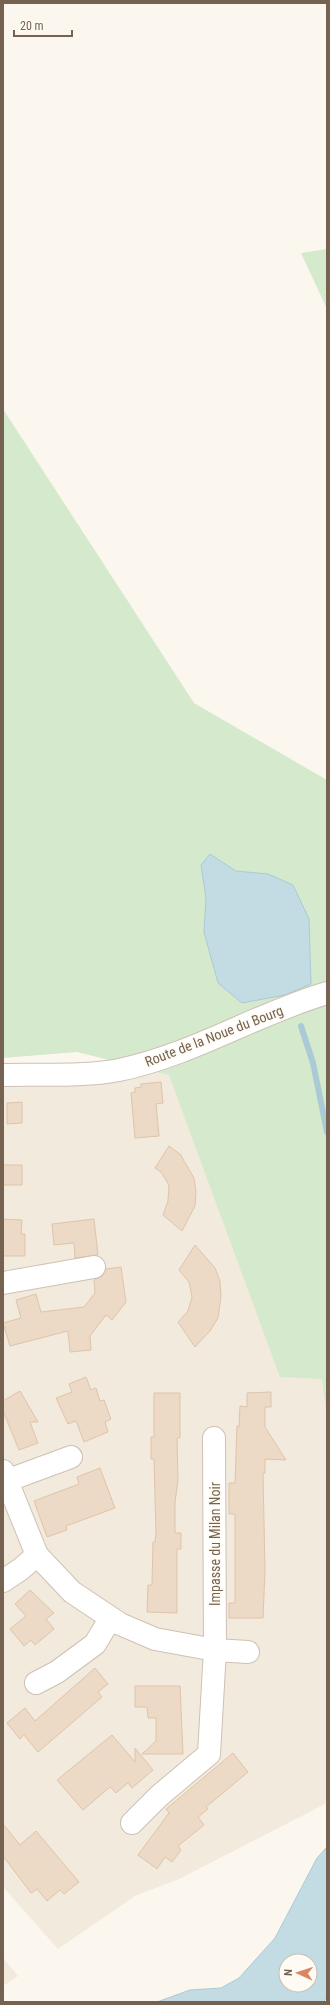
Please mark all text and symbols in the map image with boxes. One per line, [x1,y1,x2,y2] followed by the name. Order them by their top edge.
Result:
[14,12,72,38] scale bar
[20,19,44,33] text: 20 m
[143,1002,285,1070] street label: Route de la Noue du Bourg
[207,1482,223,1606] street label: Impasse du Milan Noir
[278,1953,318,1993] north arrow
[282,1969,295,1976] text: N

